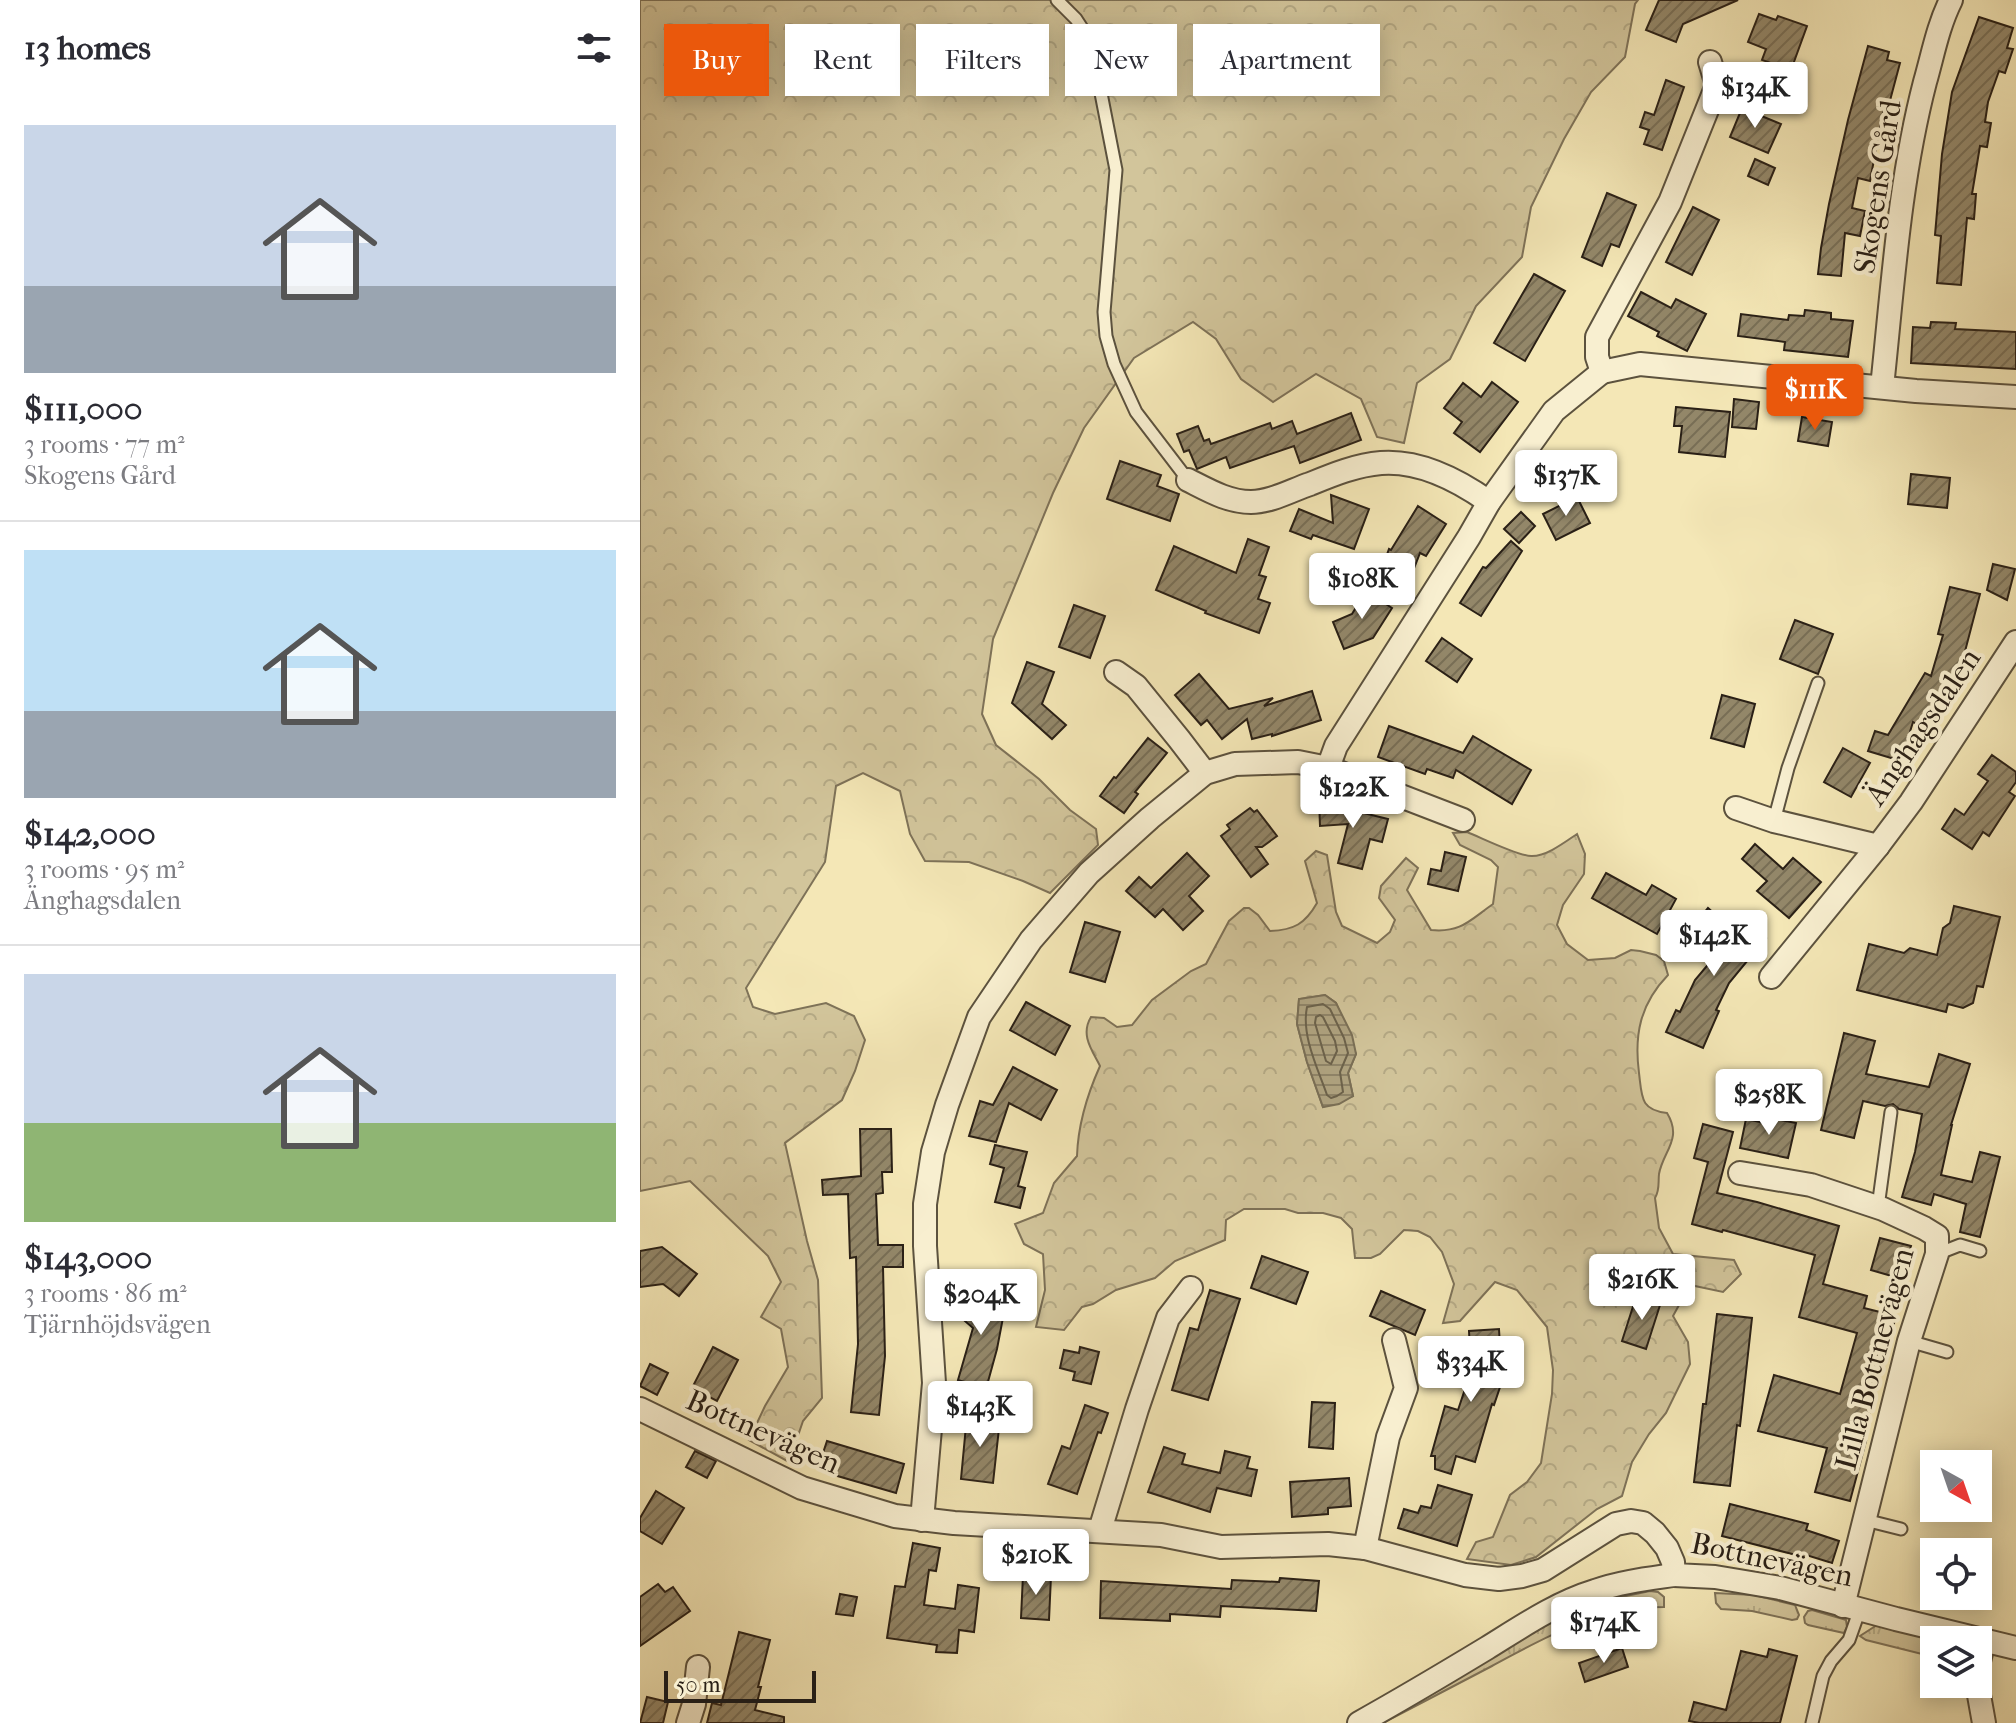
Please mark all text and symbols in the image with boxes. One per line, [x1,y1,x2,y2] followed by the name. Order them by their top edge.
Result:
[664,24,769,96] chip: Buy
[785,24,900,96] chip: Rent
[916,24,1049,96] chip: Filters
[1065,24,1177,96] chip: New
[1193,24,1380,96] chip: Apartment
[572,26,616,70] icon: filters
[24,28,151,68] text: 13 homes
[1699,62,1811,130] pin: $134K
[1721,72,1789,103] text: $134K
[1847,97,1909,276] street label: Skogens Gård
[248,177,392,321] icon: home
[1759,364,1871,432] pin: $111K
[1784,374,1846,405] text: $111K
[24,389,142,429] text: $111,000
[24,429,185,460] text: 3 rooms · 77 m²
[1510,450,1622,518] pin: $137K
[24,460,176,491] text: Skogens Gård
[1533,460,1599,491] text: $137K
[1306,553,1418,621] pin: $108K
[1327,563,1397,594] text: $108K
[248,602,392,746] icon: home
[1857,642,1989,813] street label: Änghagsdalen
[1297,762,1409,830] pin: $122K
[1318,772,1388,803] text: $122K
[24,814,156,854] text: $142,000
[24,854,184,885] text: 3 rooms · 95 m²
[24,885,181,916] text: Änghagsdalen
[1658,910,1770,978] pin: $142K
[1678,920,1750,951] text: $142K
[248,1026,392,1170] icon: home
[1713,1069,1825,1137] pin: $258K
[1734,1079,1804,1110] text: $258K
[24,1238,152,1278] text: $143,000
[1829,1244,1922,1474] street label: Lilla Bottnevägen
[1586,1254,1698,1322] pin: $216K
[1607,1264,1677,1295] text: $216K
[925,1269,1037,1337] pin: $204K
[24,1278,187,1309] text: 3 rooms · 86 m²
[943,1279,1019,1310] text: $204K
[24,1309,211,1340] text: Tjärnhöjdsvägen
[1415,1336,1527,1404] pin: $334K
[1436,1346,1506,1377] text: $334K
[924,1381,1036,1449] pin: $143K
[681,1383,846,1482] street label: Bottnevägen
[946,1391,1014,1422] text: $143K
[1920,1450,1992,1522] north arrow
[1920,1450,1992,1698] map controls
[1688,1526,1857,1594] street label: Bottnevägen
[980,1529,1092,1597] pin: $210K
[1920,1538,1992,1610] button: locate
[1001,1539,1071,1570] text: $210K
[1548,1597,1660,1665] pin: $174K
[1569,1607,1639,1638] text: $174K
[1920,1626,1992,1698] button: layers
[664,1667,816,1703] scale bar
[676,1672,721,1698] text: 50 m

